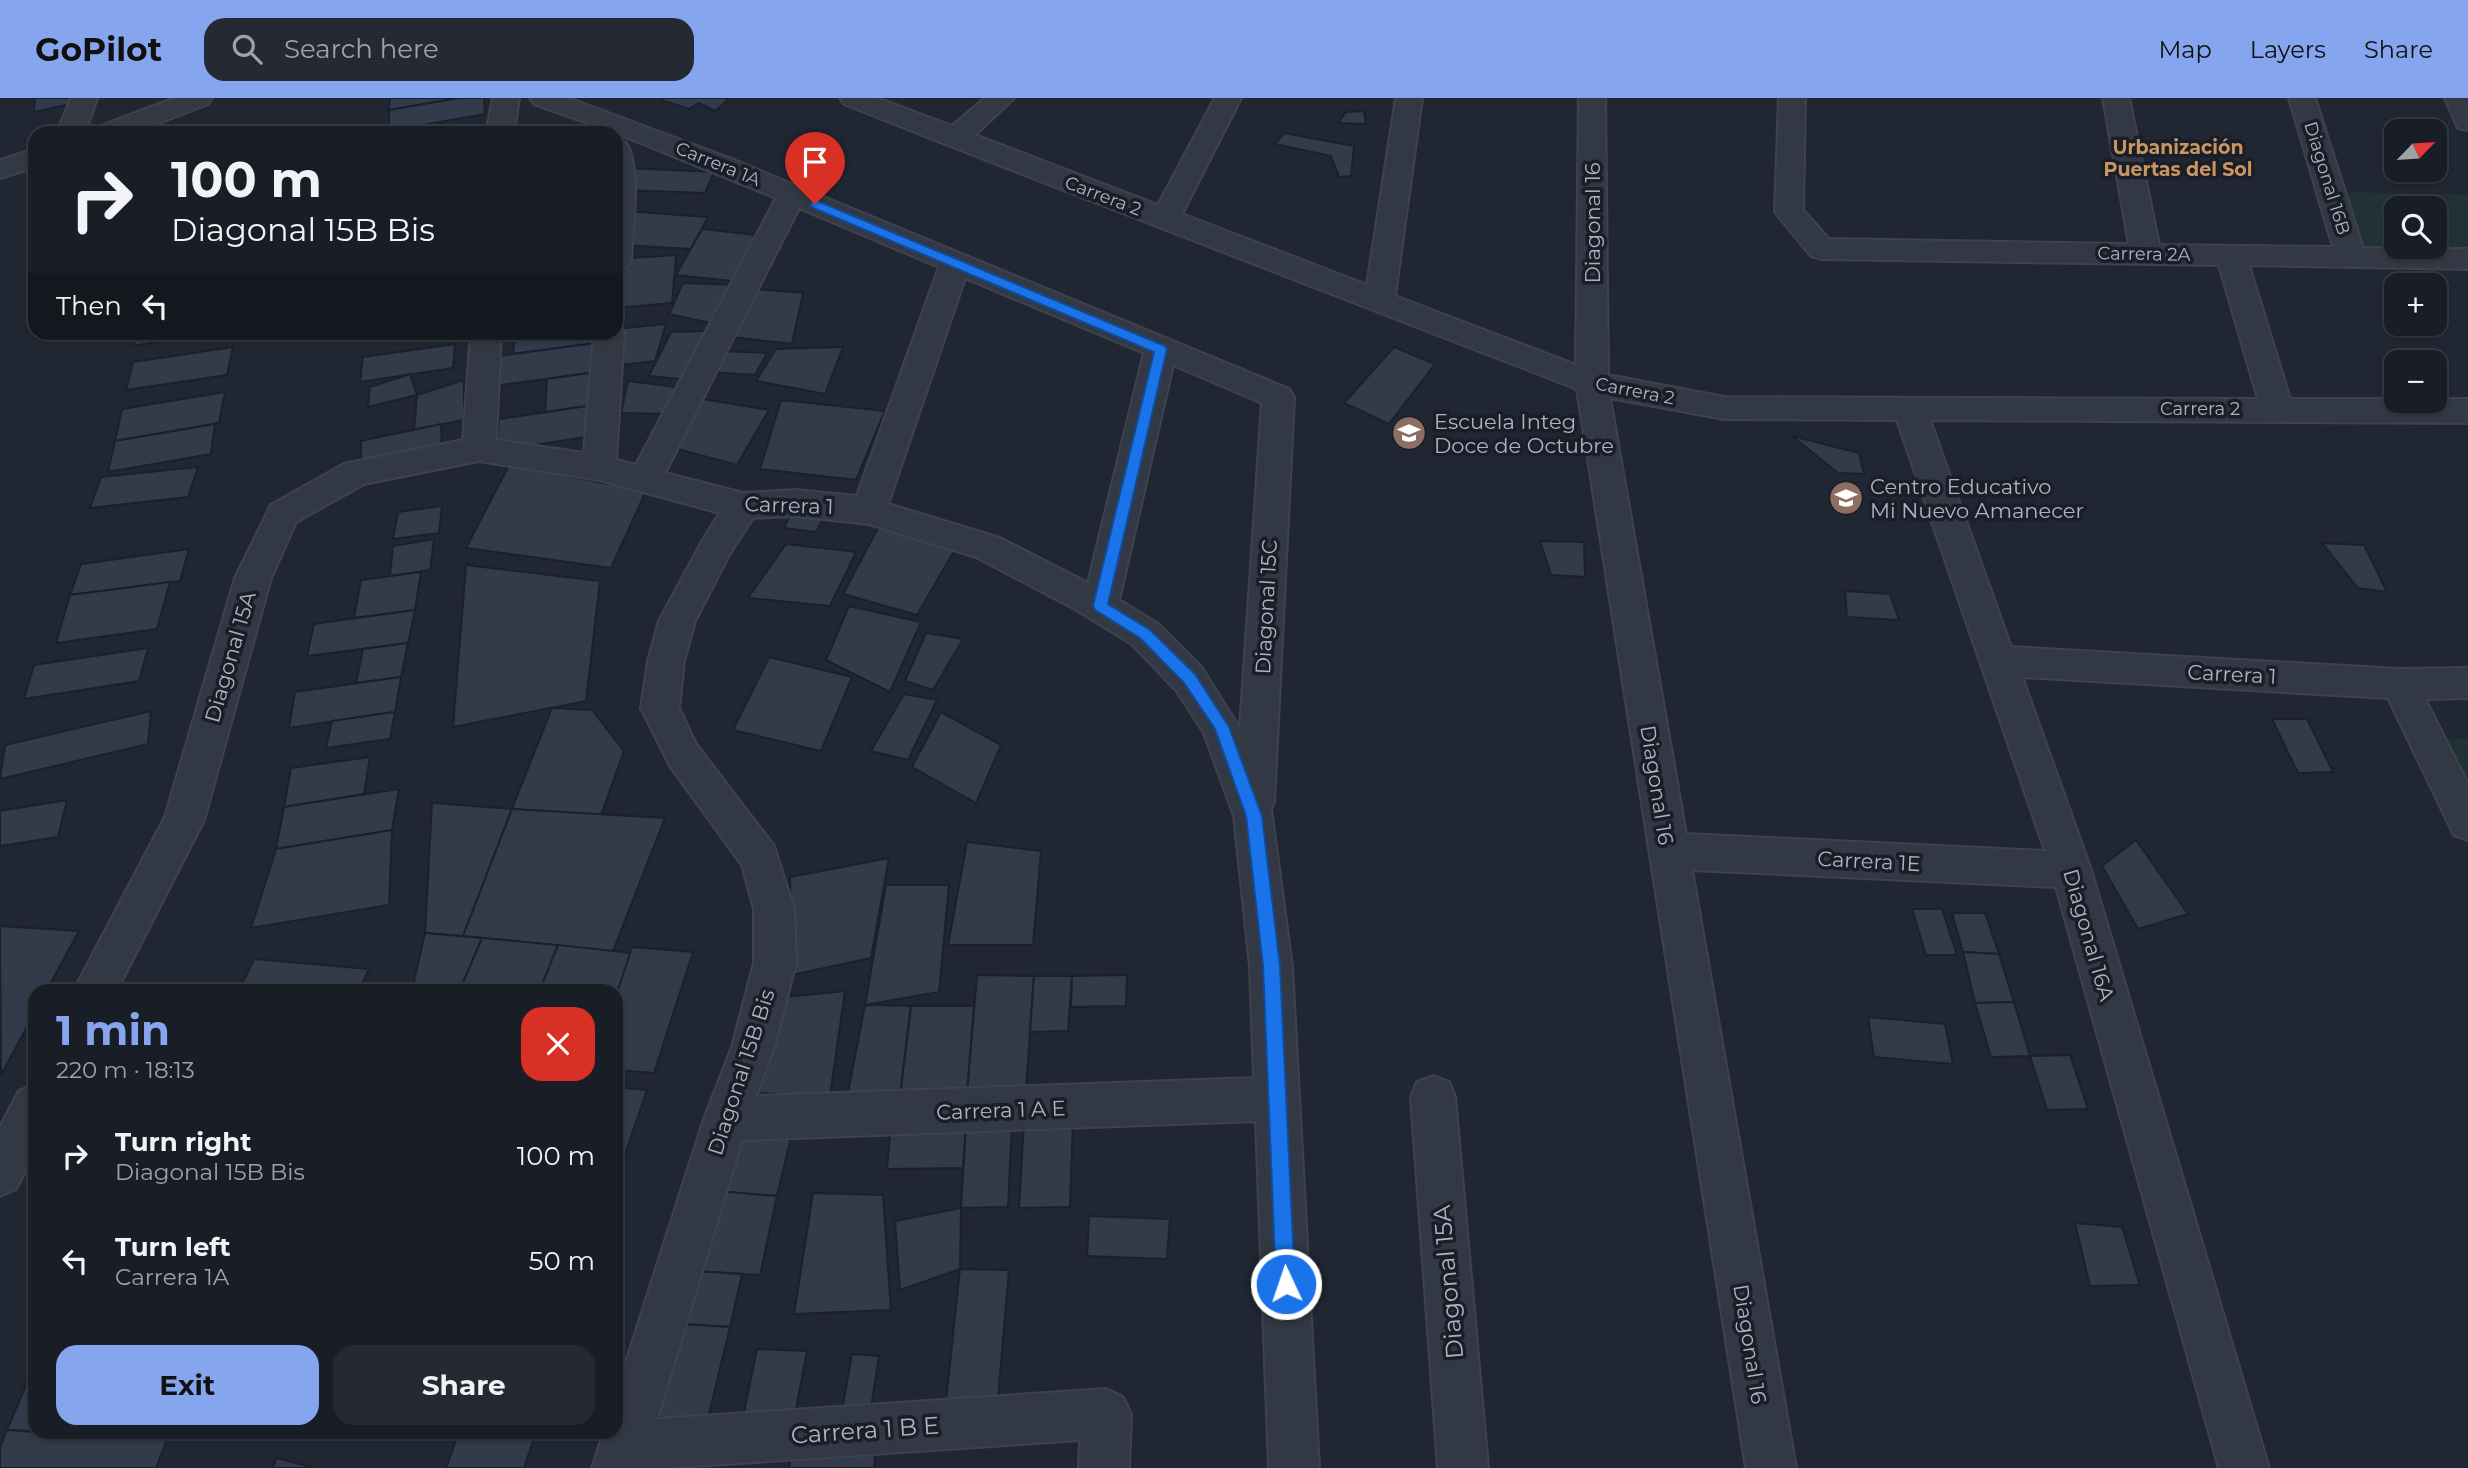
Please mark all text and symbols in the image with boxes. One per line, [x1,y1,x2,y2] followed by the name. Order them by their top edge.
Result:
[204,18,694,81] search box
[35,29,162,69] text: GoPilot
[228,30,266,68] icon: search
[284,33,439,65] text: Search here
[2158,35,2212,64] text: Map
[2250,35,2326,64] text: Layers
[2364,35,2433,64] text: Share
[2299,119,2355,237] street label: Diagonal 16B
[2384,119,2446,182] north arrow
[2384,119,2447,413] map controls
[785,132,845,204] pin
[2103,136,2253,181] district label: Urbanización Puertas del Sol
[672,137,764,191] street label: Carrera 1A
[796,143,834,181] icon: arrive
[171,150,322,209] text: 100 m
[56,154,147,245] icon: right
[1580,162,1605,284] street label: Diagonal 16
[1062,171,1144,221] street label: Carrera 2
[2384,196,2447,259] button: search
[171,210,435,249] text: Diagonal 15B Bis
[2097,242,2191,266] street label: Carrera 2A
[2384,273,2447,336] button: +
[136,287,174,325] icon: left
[56,290,122,322] text: Then
[2384,350,2447,413] button: −
[1594,373,1676,409] street label: Carrera 2
[2160,398,2240,420] street label: Carrera 2
[1434,409,1614,458] place label: Escuela Integ Doce de Octubre
[1390,414,1428,452] school or university icon: Escuela Integ Doce de Octubre
[1870,474,2084,523] place label: Centro Educativo Mi Nuevo Amanecer
[1827,479,1865,517] school or university icon: Centro Educativo Mi Nuevo Amanecer
[744,491,834,519] street label: Carrera 1
[1250,539,1282,675] street label: Diagonal 15C
[199,588,261,725] street label: Diagonal 15A
[2187,659,2277,689] street label: Carrera 1
[1635,723,1679,847] street label: Diagonal 16
[1817,846,1921,876] street label: Carrera 1E
[2058,866,2120,1005] street label: Diagonal 16A
[702,986,780,1158] street label: Diagonal 15B Bis
[56,1004,170,1056] text: 1 min
[521,1007,595,1081] button: close
[56,1056,195,1084] text: 220 m · 18:13
[936,1095,1066,1125] street label: Carrera 1 A E
[115,1126,251,1158] text: Turn right
[56,1137,94,1175] icon: right
[517,1140,595,1172] text: 100 m
[115,1158,305,1186] text: Diagonal 15B Bis
[1427,1203,1469,1360] street label: Diagonal 15A
[115,1231,231,1263] text: Turn left
[56,1242,94,1280] icon: left
[529,1245,595,1277] text: 50 m
[1249,1247,1323,1321] position arrow
[115,1263,229,1291] text: Carrera 1A
[1728,1282,1772,1406] street label: Diagonal 16
[56,1345,319,1425] button: Exit
[333,1345,595,1425] button: Share
[790,1410,940,1450] street label: Carrera 1 B E

